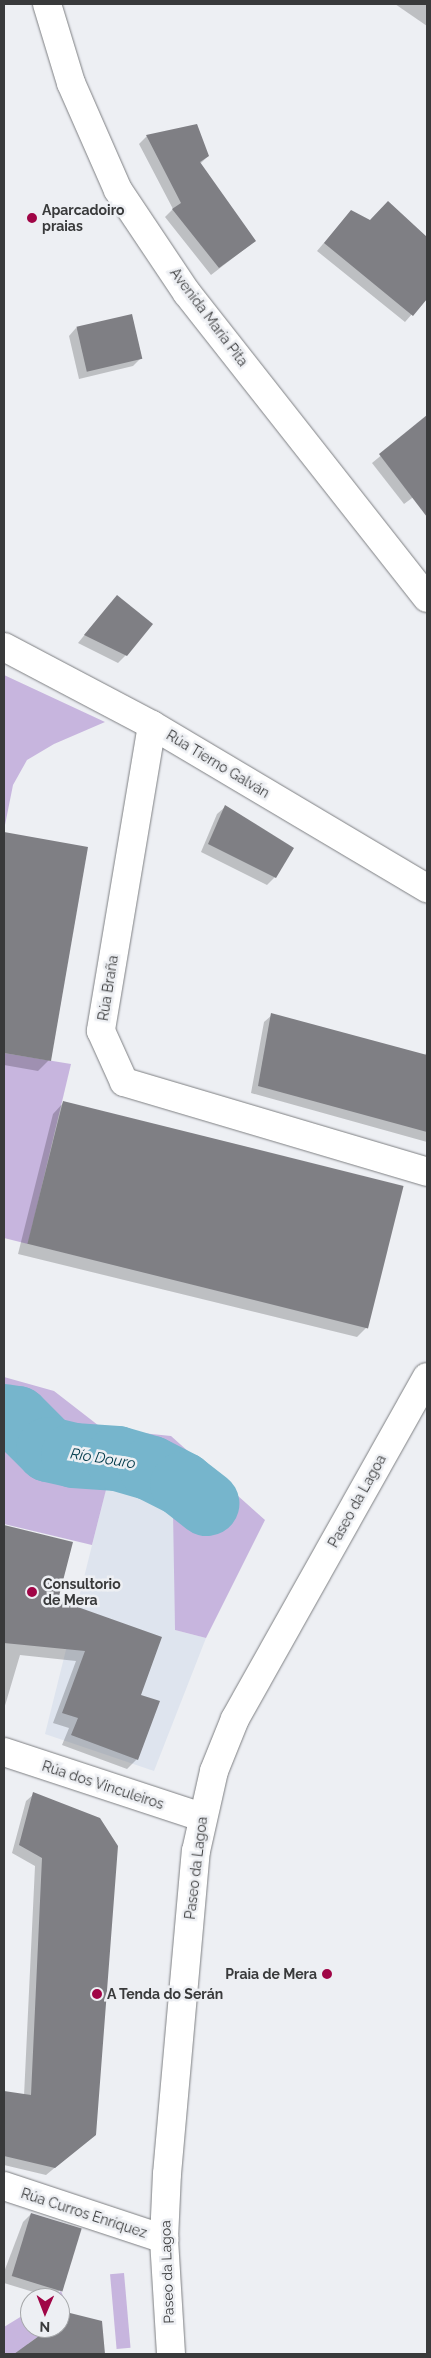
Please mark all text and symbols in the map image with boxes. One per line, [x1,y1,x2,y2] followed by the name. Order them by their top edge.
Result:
[42,202,124,234] place label: Aparcadoiro praias
[26,212,38,224] marker: Aparcadoiro praias
[167,265,251,369] street label: Avenida María Pita
[163,727,273,801] street label: Rúa Tierno Galván
[95,954,121,1022] street label: Rúa Braña
[69,1445,137,1473] water label: Río Douro
[325,1452,389,1550] street label: Paseo da Lagoa
[43,1576,121,1608] place label: Consultorio de Mera
[25,1585,39,1599] marker: Consultorio de Mera
[40,1757,166,1813] street label: Rúa dos Vinculeiros
[181,1816,211,1920] street label: Paseo da Lagoa
[225,1966,317,1982] place label: Praia de Mera
[321,1968,333,1980] marker: Praia de Mera
[107,1986,224,2002] place label: A Tenda do Serán
[91,1988,103,2000] marker: A Tenda do Serán
[19,2185,149,2241] street label: Rúa Curros Enríquez
[157,2220,177,2324] street label: Paseo da Lagoa
[20,2288,70,2338] north arrow
[39,2319,50,2335] text: N

